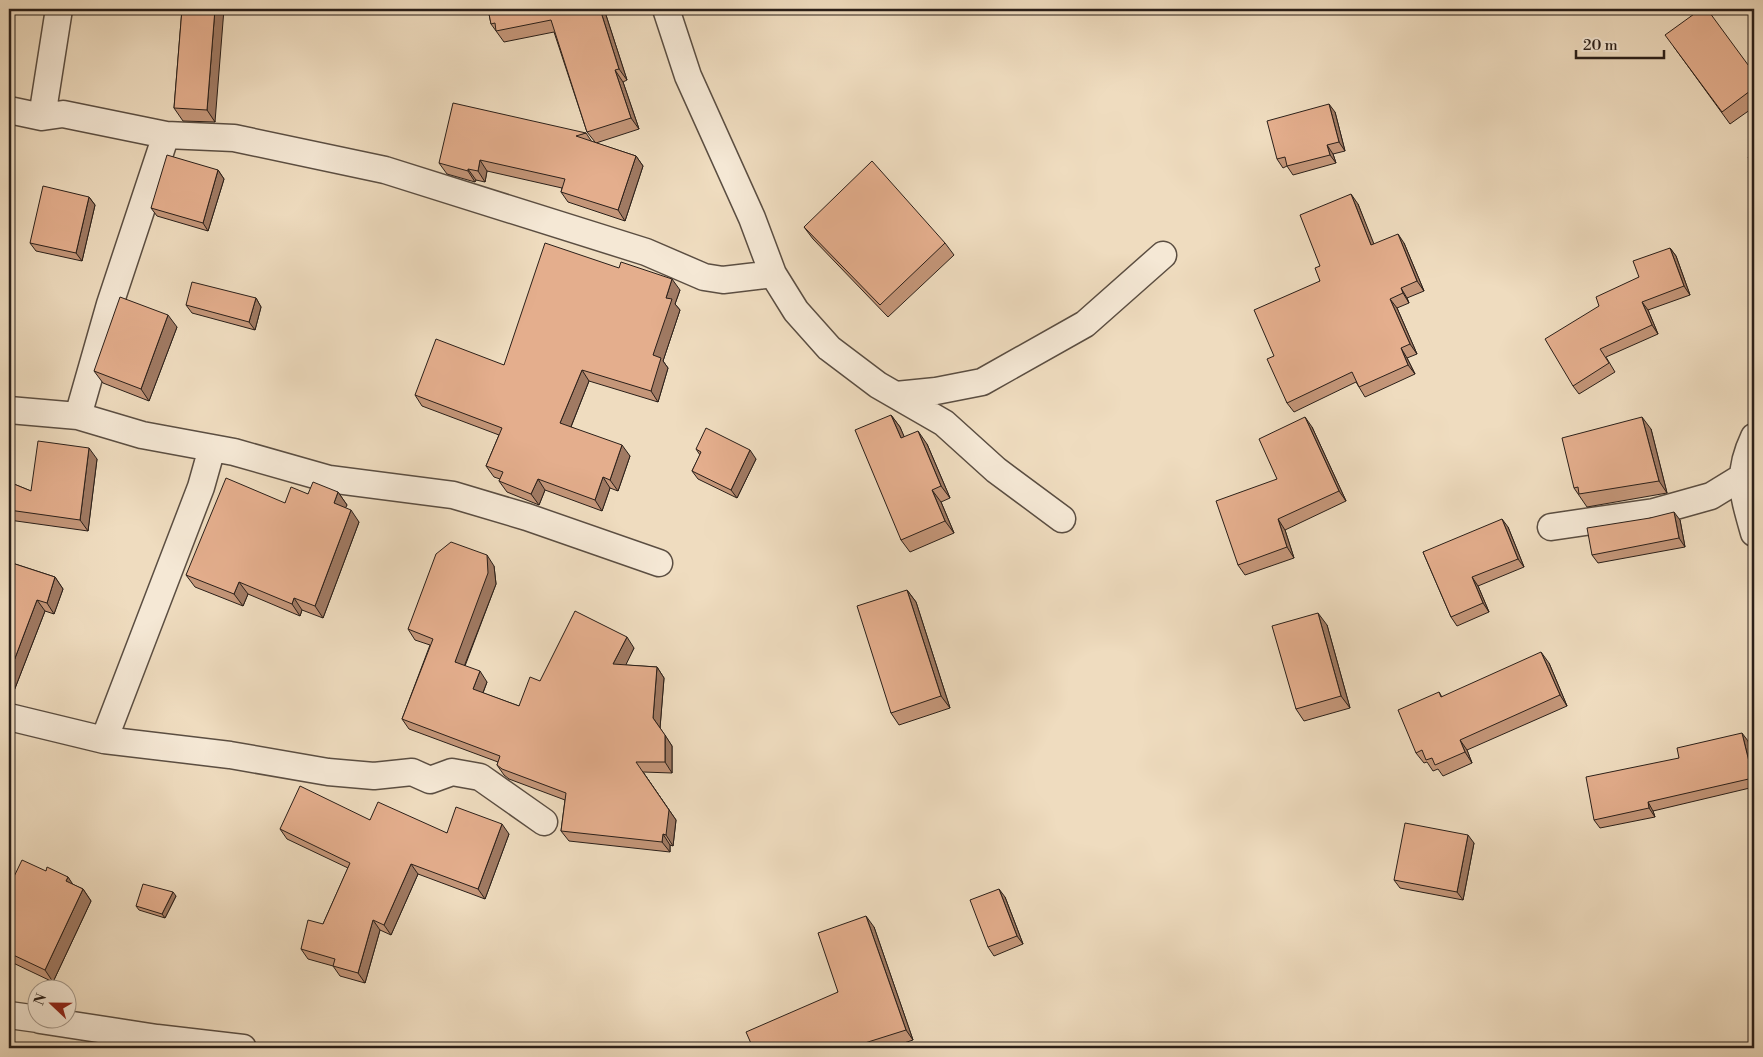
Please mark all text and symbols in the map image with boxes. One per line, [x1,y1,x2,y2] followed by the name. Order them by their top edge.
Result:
[1576,28,1663,60] scale bar
[1583,36,1618,55] text: 20 m
[28,980,78,1030] north arrow
[30,991,51,1008] text: N

